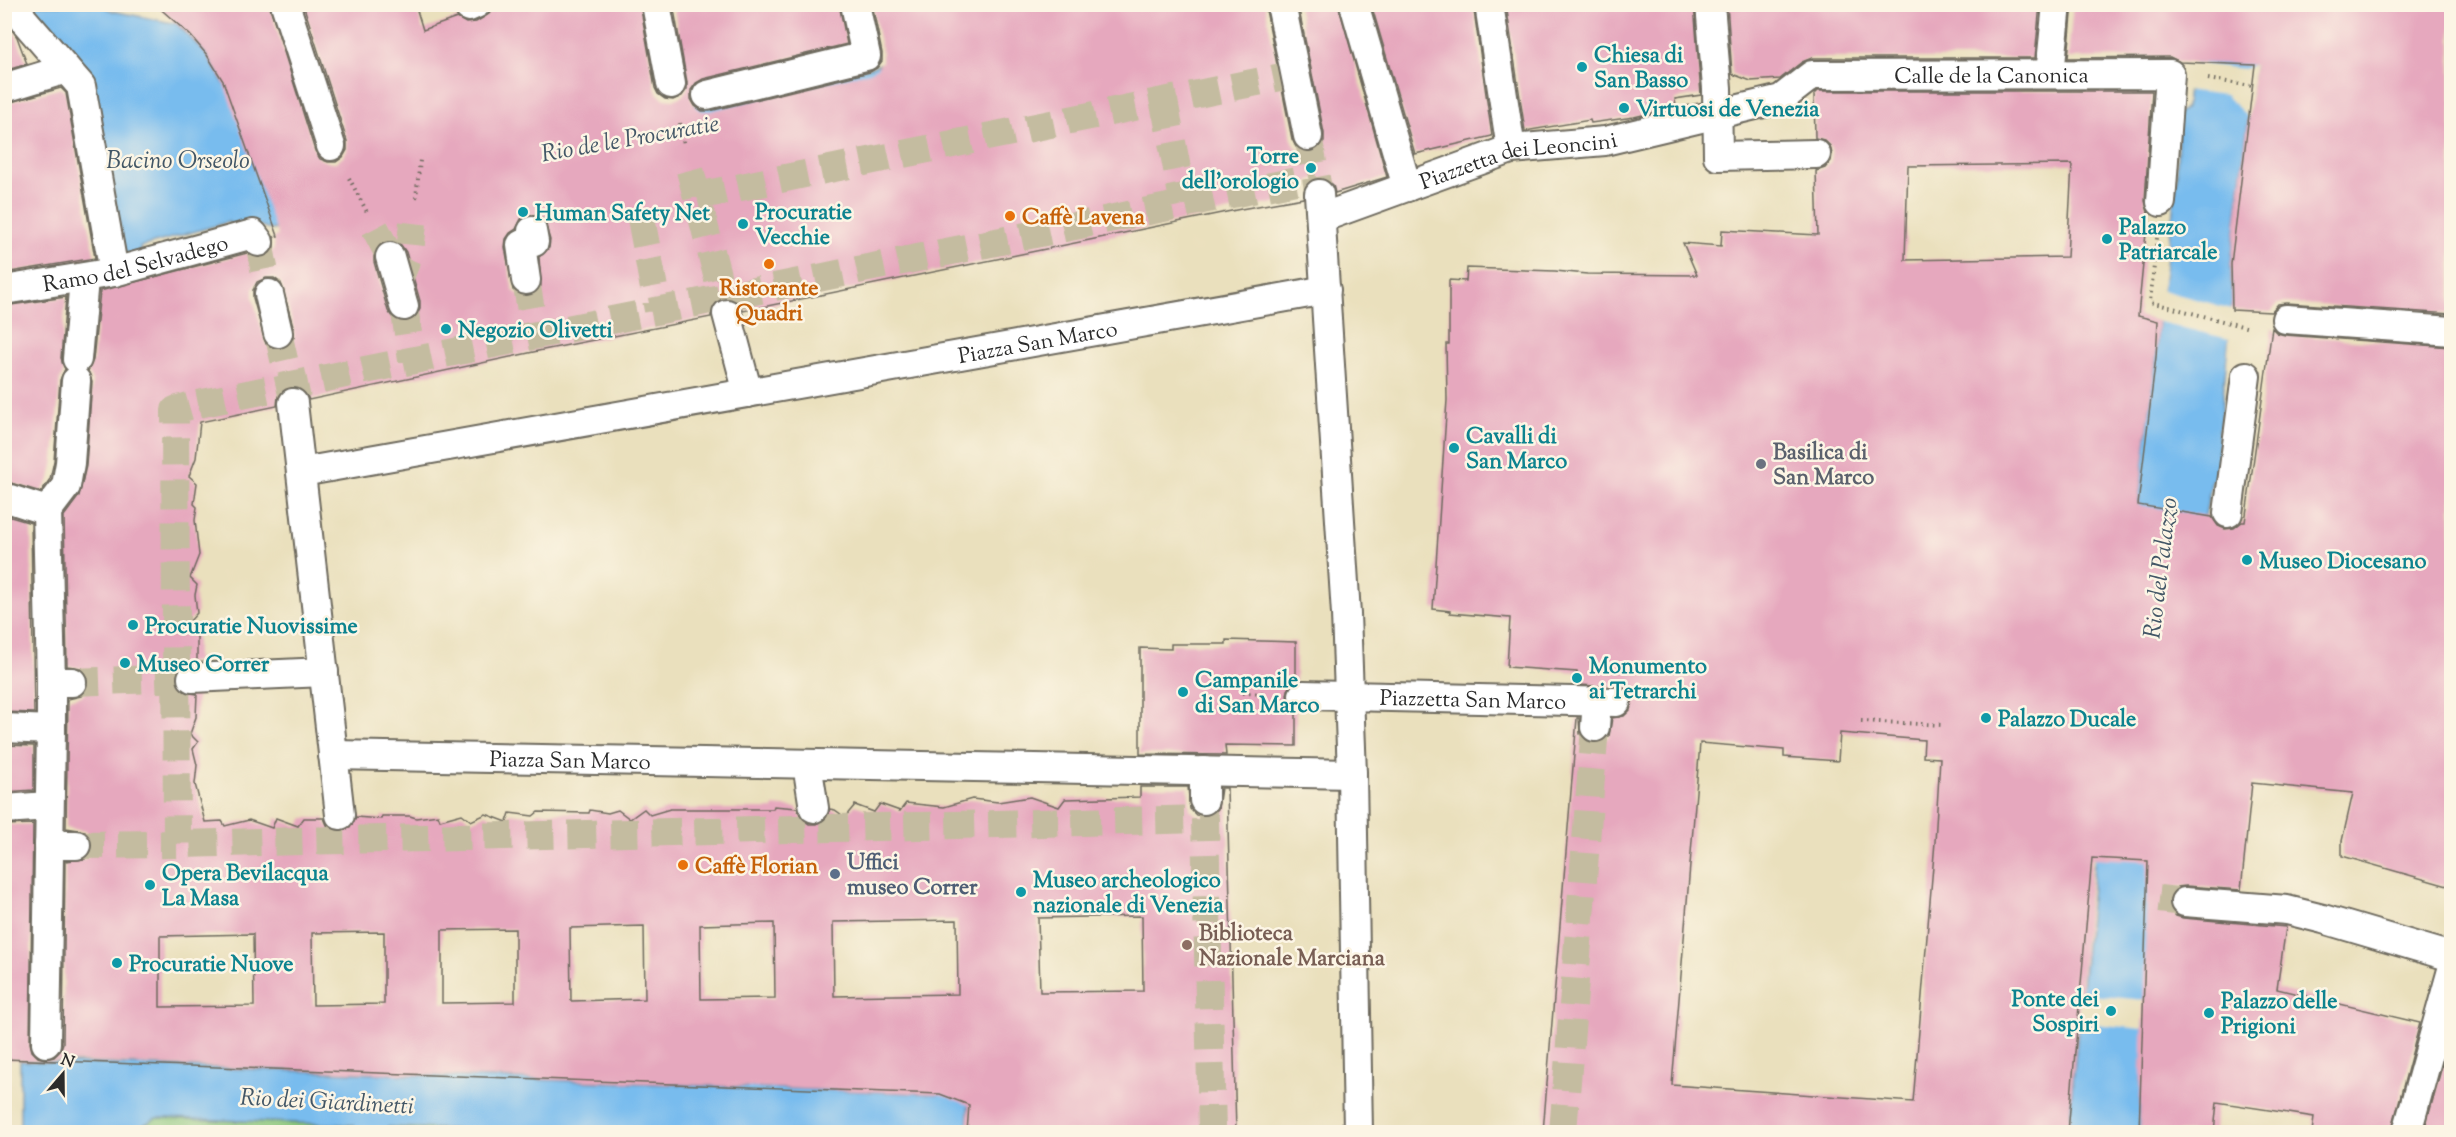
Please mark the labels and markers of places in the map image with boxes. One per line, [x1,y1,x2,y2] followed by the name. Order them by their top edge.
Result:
[1594,41,1688,98] place label: Chiesa di San Basso
[1575,60,1589,74] marker: Chiesa di San Basso
[1636,95,1820,127] place label: Virtuosi de Venezia
[1617,101,1631,115] marker: Virtuosi de Venezia
[1182,142,1299,199] place label: Torre dell'orologio
[1304,161,1318,175] marker: Torre dell'orologio
[755,198,852,255] place label: Procuratie Vecchie
[535,199,710,231] place label: Human Safety Net
[1022,203,1146,235] place label: Caffè Lavena
[516,205,530,219] marker: Human Safety Net
[1003,209,1017,223] marker: Caffè Lavena
[2119,213,2217,270] place label: Palazzo Patriarcale
[736,217,750,231] marker: Procuratie Vecchie
[2100,232,2114,246] marker: Palazzo Patriarcale
[762,257,776,271] marker: Ristorante Quadri
[719,274,819,331] place label: Ristorante Quadri
[458,316,613,348] place label: Negozio Olivetti
[439,322,453,336] marker: Negozio Olivetti
[1466,422,1567,479] place label: Cavalli di San Marco
[1773,438,1874,495] place label: Basilica di San Marco
[1447,441,1461,455] marker: Cavalli di San Marco
[1754,457,1768,471] marker: Basilica di San Marco
[2259,547,2427,579] place label: Museo Diocesano
[2240,553,2254,567] marker: Museo Diocesano
[145,612,358,644] place label: Procuratie Nuovissime
[126,618,140,632] marker: Procuratie Nuovissime
[137,650,270,682] place label: Museo Correr
[1589,652,1707,709] place label: Monumento ai Tetrarchi
[118,656,132,670] marker: Museo Correr
[1195,666,1320,723] place label: Campanile di San Marco
[1570,671,1584,685] marker: Monumento ai Tetrarchi
[1176,685,1190,699] marker: Campanile di San Marco
[1998,705,2136,737] place label: Palazzo Ducale
[1979,711,1993,725] marker: Palazzo Ducale
[847,848,978,905] place label: Uffici museo Correr
[695,852,818,884] place label: Caffè Florian
[676,858,690,872] marker: Caffè Florian
[162,859,330,916] place label: Opera Bevilacqua La Masa
[1033,866,1224,923] place label: Museo archeologico nazionale di Venezia
[828,867,842,881] marker: Uffici museo Correr
[143,878,157,892] marker: Opera Bevilacqua La Masa
[1014,885,1028,899] marker: Museo archeologico nazionale di Venezia
[1199,919,1386,976] place label: Biblioteca Nazionale Marciana
[1180,938,1194,952] marker: Biblioteca Nazionale Marciana
[129,950,293,982] place label: Procuratie Nuove
[110,956,124,970] marker: Procuratie Nuove
[2012,985,2100,1042] place label: Ponte dei Sospiri
[2221,987,2338,1044] place label: Palazzo delle Prigioni
[2104,1004,2118,1018] marker: Ponte dei Sospiri
[2202,1006,2216,1020] marker: Palazzo delle Prigioni

